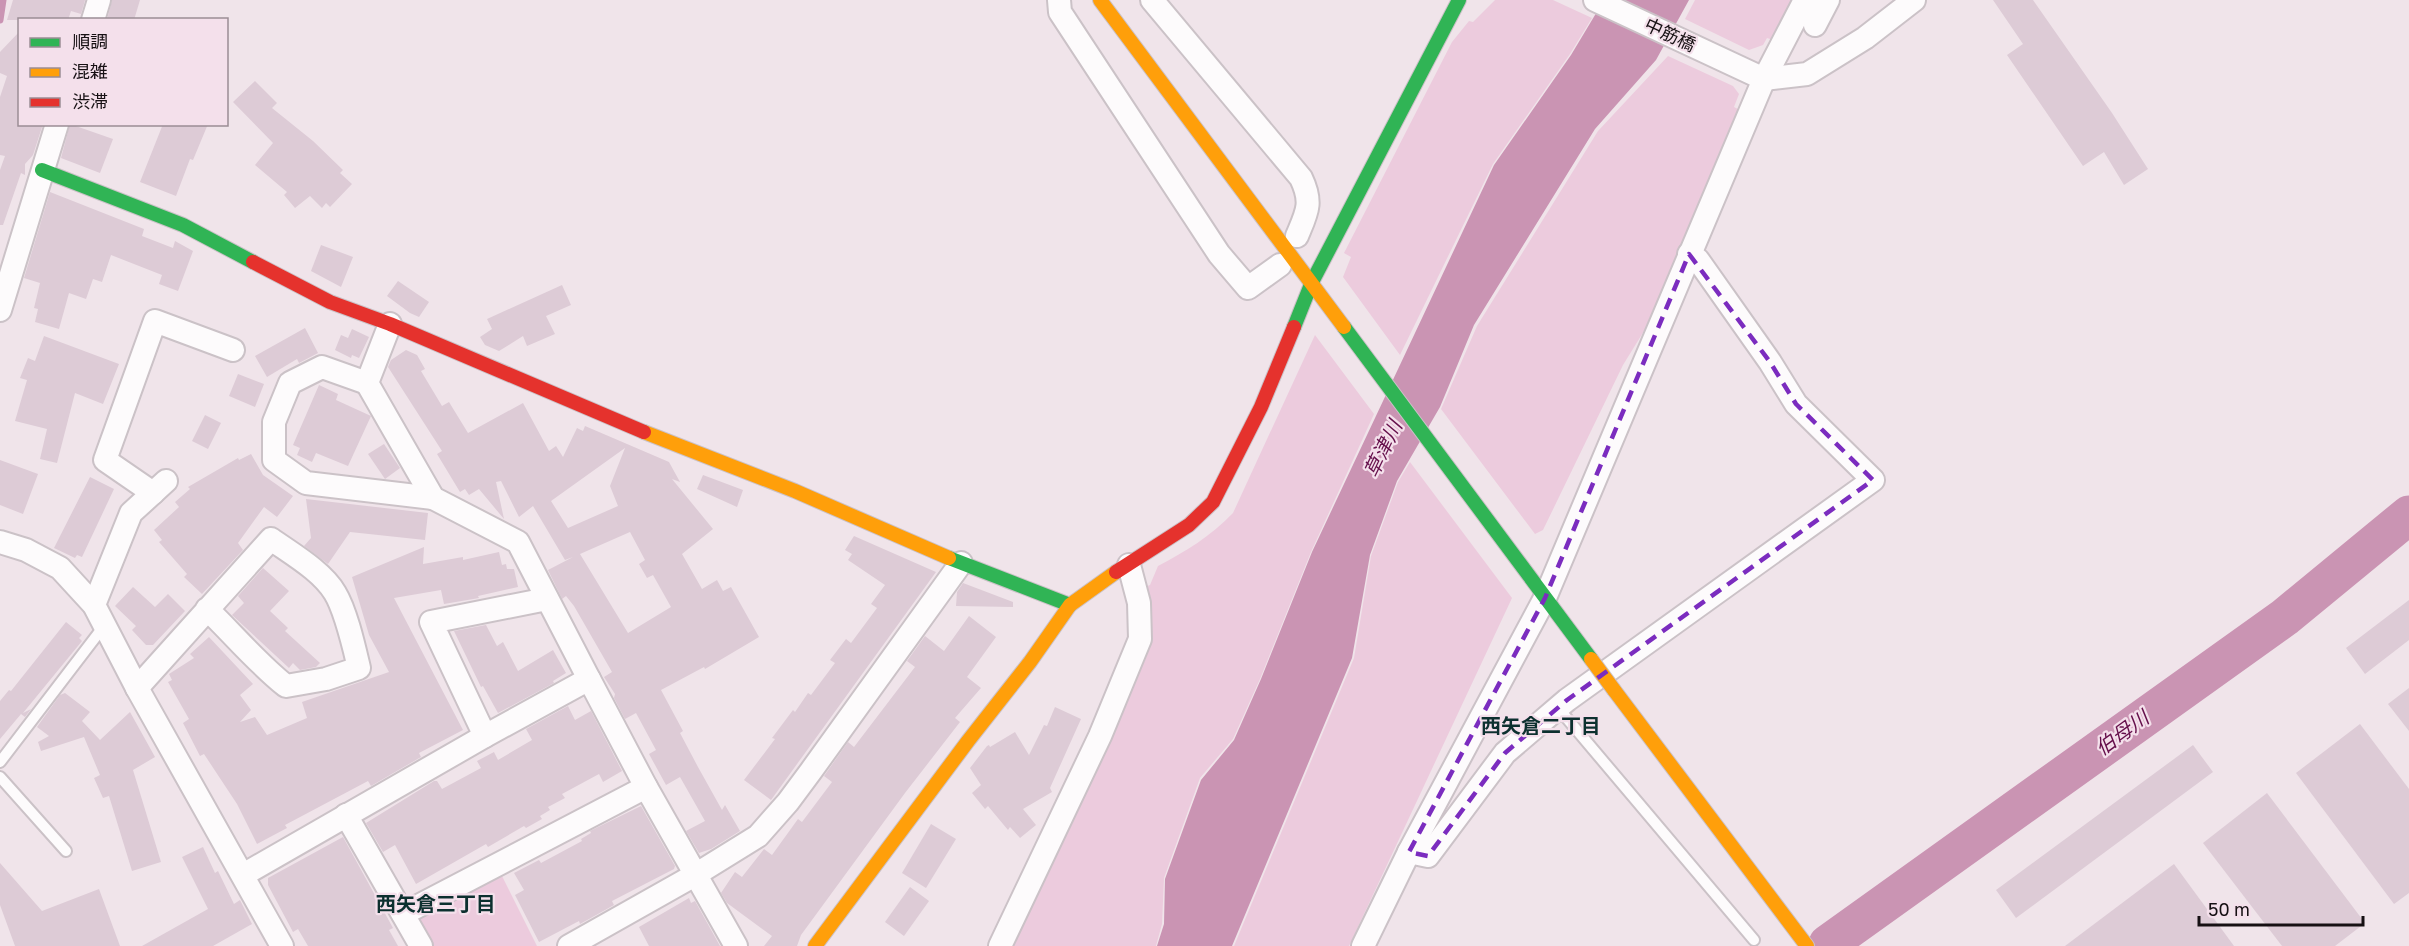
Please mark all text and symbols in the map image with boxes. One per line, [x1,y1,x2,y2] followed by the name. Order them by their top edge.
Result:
[1641,13,1700,55] street label: 中筋橋
[18,18,228,126] legend
[72,30,108,52] text: 順調
[72,60,108,82] text: 混雑
[72,90,108,112] text: 渋滞
[1358,415,1407,481] water label: 草津川
[2090,704,2154,760] water label: 伯母川
[1481,713,1601,737] district label: 西矢倉二丁目
[2199,889,2362,927] scale bar
[376,891,496,915] district label: 西矢倉三丁目
[2208,898,2250,920] text: 50 m

